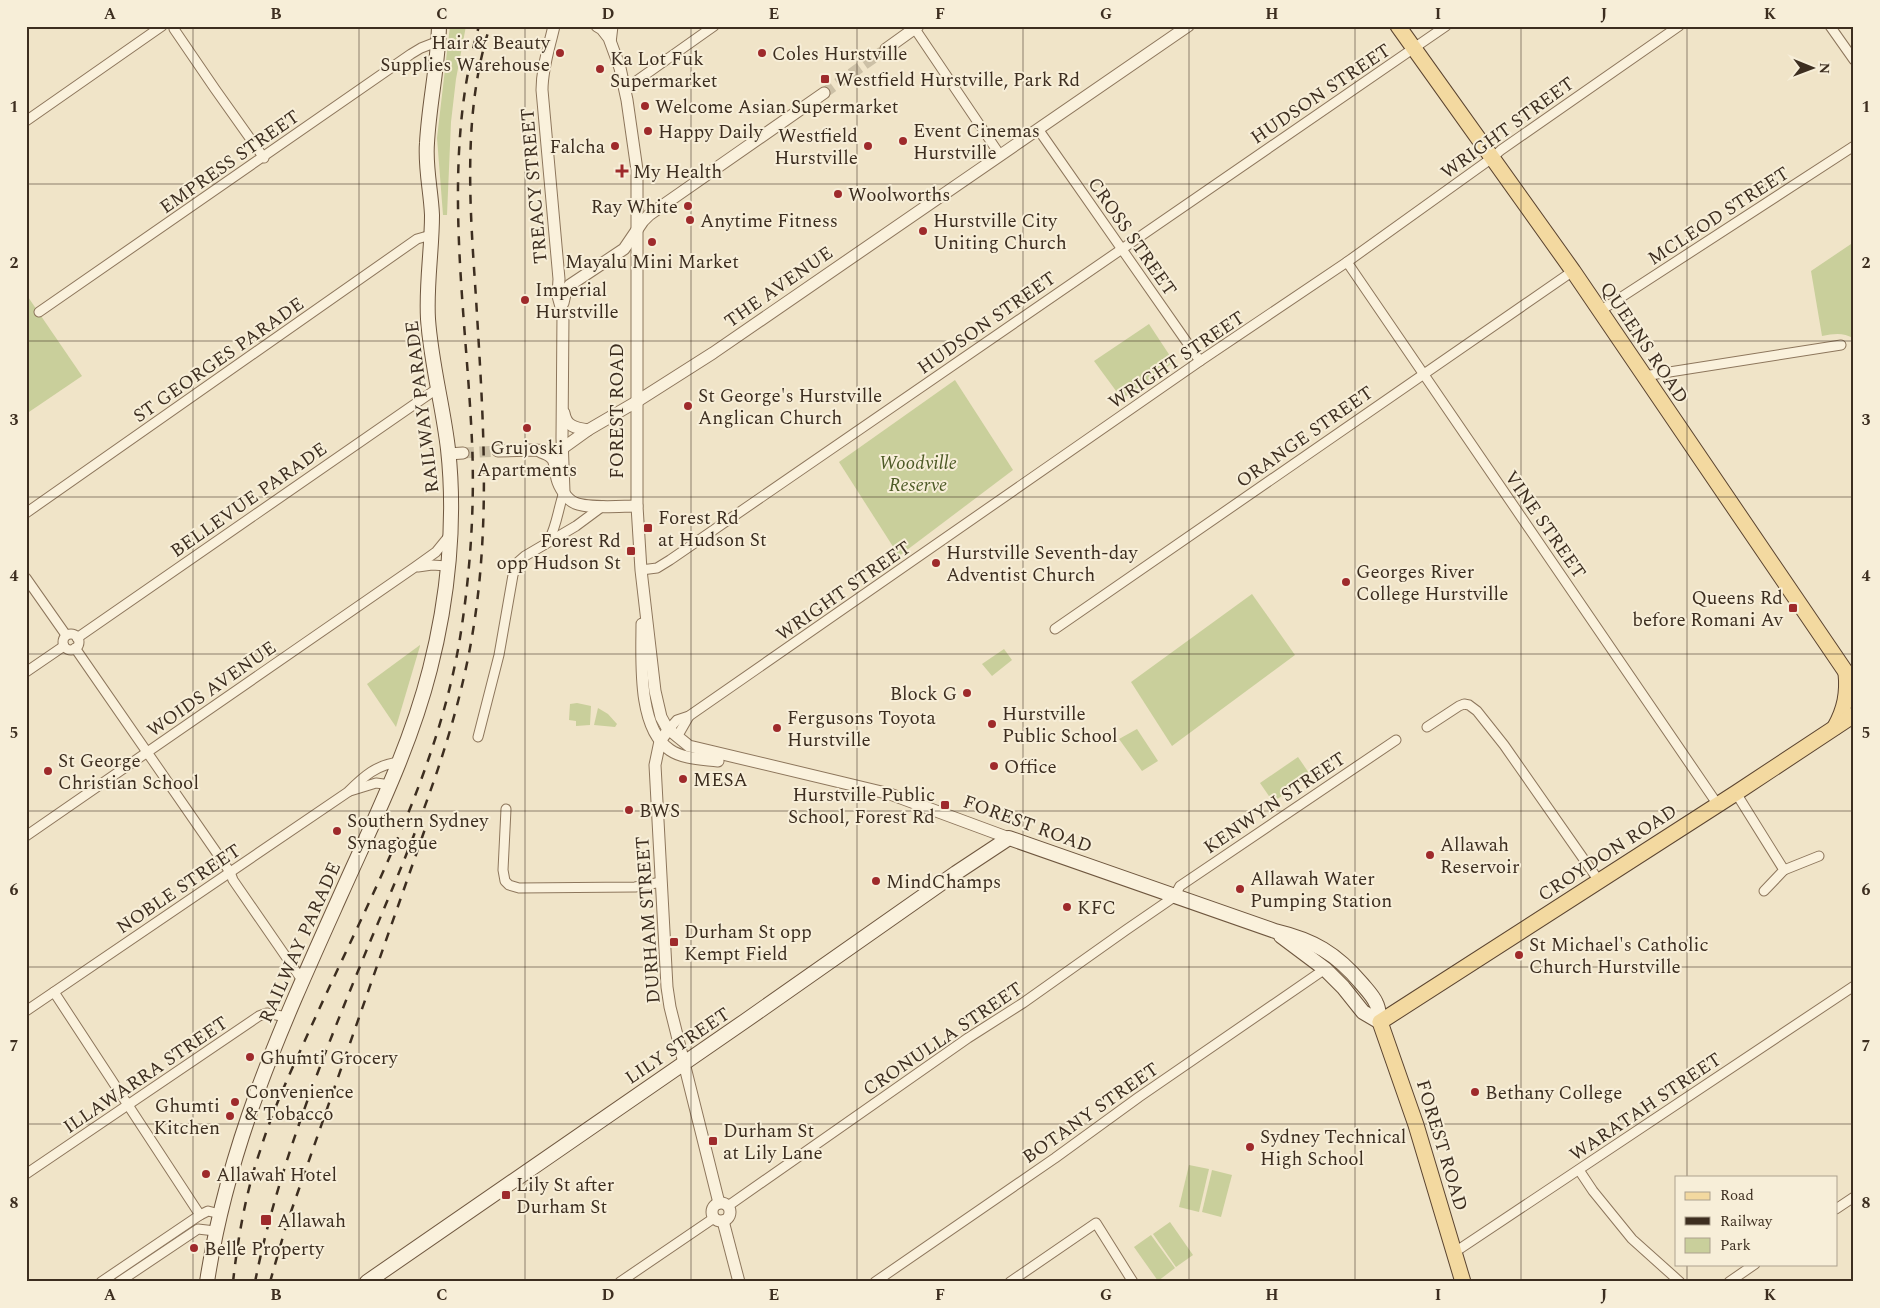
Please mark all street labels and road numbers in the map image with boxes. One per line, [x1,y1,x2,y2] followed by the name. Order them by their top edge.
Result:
[1245,36,1397,152] street label: HUDSON STREET
[1435,70,1581,187] street label: WRIGHT STREET
[154,103,306,222] street label: EMPRESS STREET
[513,107,556,265] street label: TREACY STREET
[1642,159,1795,273] street label: MCLEOD STREET
[1080,171,1184,302] street label: CROSS STREET
[718,239,839,336] street label: THE AVENUE
[911,264,1062,382] street label: HUDSON STREET
[1592,276,1695,410] street label: QUEENS ROAD
[127,290,310,430] street label: ST GEORGES PARADE
[1103,304,1251,417] street label: WRIGHT STREET
[398,319,447,495] street label: RAILWAY PARADE
[603,343,632,479] street label: FOREST ROAD
[1230,379,1380,496] street label: ORANGE STREET
[164,435,333,565] street label: BELLEVUE PARADE
[1497,465,1593,585] street label: VINE STREET
[770,534,917,649] street label: WRIGHT STREET
[141,634,283,745] street label: WOIDS AVENUE
[1198,745,1352,862] street label: KENWYN STREET
[959,788,1096,861] street label: FOREST ROAD
[1532,797,1683,909] street label: CROYDON ROAD
[628,835,669,1005] street label: DURHAM STREET
[111,837,247,942] street label: NOBLE STREET
[252,857,349,1028] street label: RAILWAY PARADE
[857,975,1029,1104] street label: CRONULLA STREET
[619,1000,736,1092] street label: LILY STREET
[57,1009,234,1141] street label: ILLAWARRA STREET
[1564,1045,1728,1169] street label: WARATAH STREET
[1017,1055,1165,1171] street label: BOTANY STREET
[1408,1076,1475,1215] street label: FOREST ROAD

